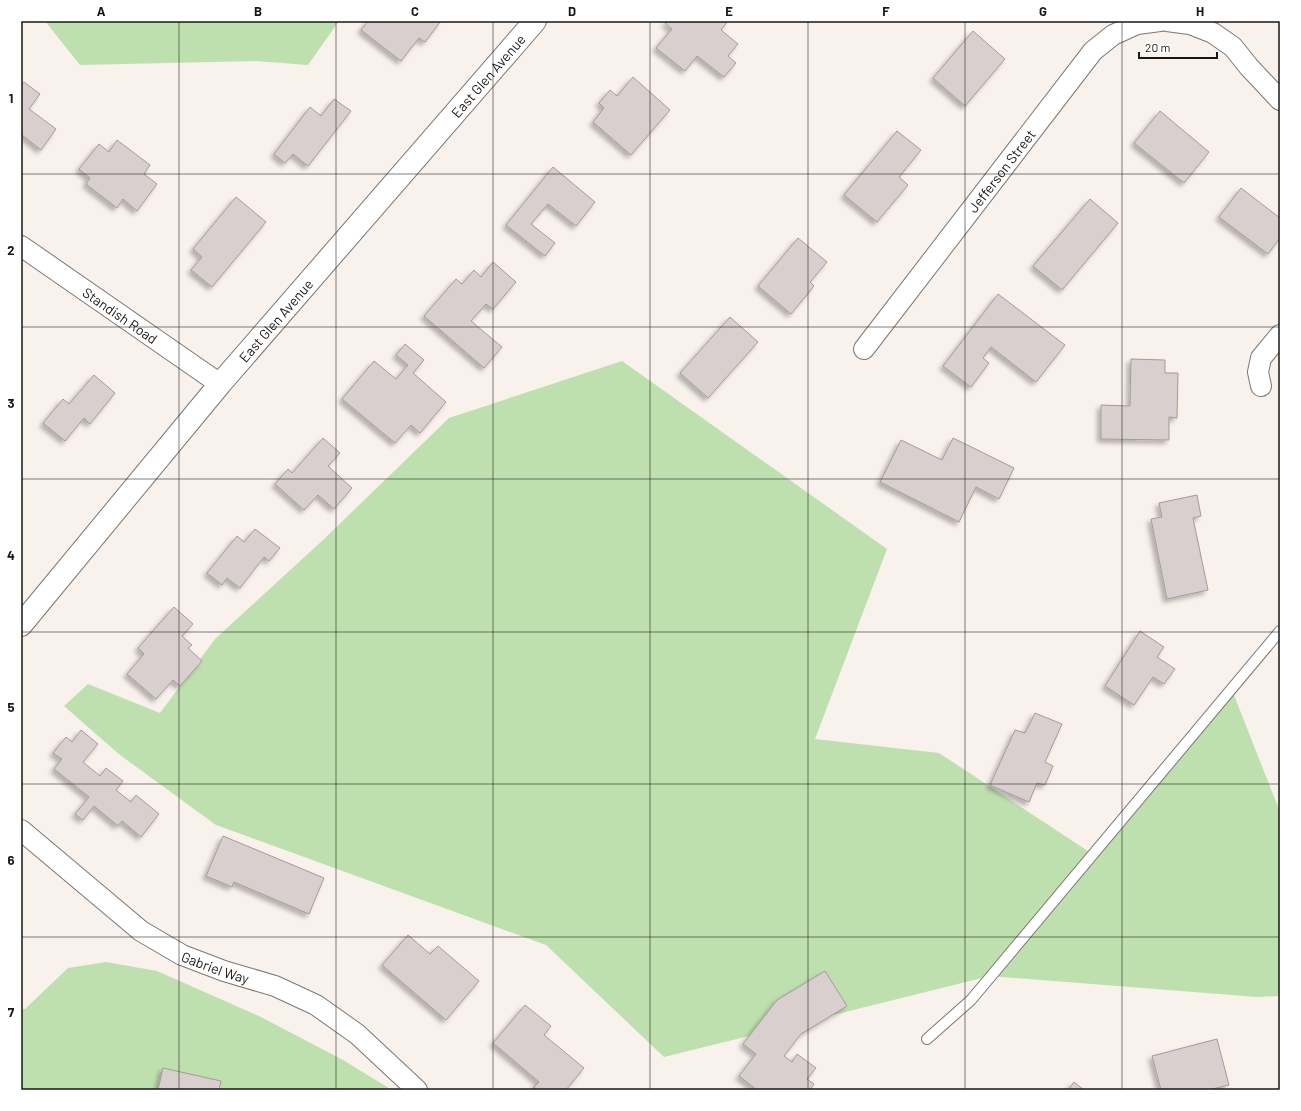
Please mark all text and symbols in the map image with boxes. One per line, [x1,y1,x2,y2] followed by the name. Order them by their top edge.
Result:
[97,3,106,19] text: A
[254,3,262,19] text: B
[411,3,419,19] text: C
[568,3,576,19] text: D
[725,3,733,19] text: E
[882,3,890,19] text: F
[1039,3,1047,19] text: G
[1196,3,1204,19] text: H
[447,30,528,121] street label: East Glen Avenue
[1139,34,1217,60] scale bar
[1145,40,1171,54] text: 20 m
[9,90,13,106] text: 1
[964,126,1038,216] street label: Jefferson Street
[7,242,15,258] text: 2
[235,275,316,365] street label: East Glen Avenue
[80,283,161,347] street label: Standish Road
[7,395,15,411] text: 3
[7,547,15,563] text: 4
[7,699,15,715] text: 5
[8,852,15,868] text: 6
[179,947,252,987] street label: Gabriel Way
[8,1004,15,1020] text: 7

